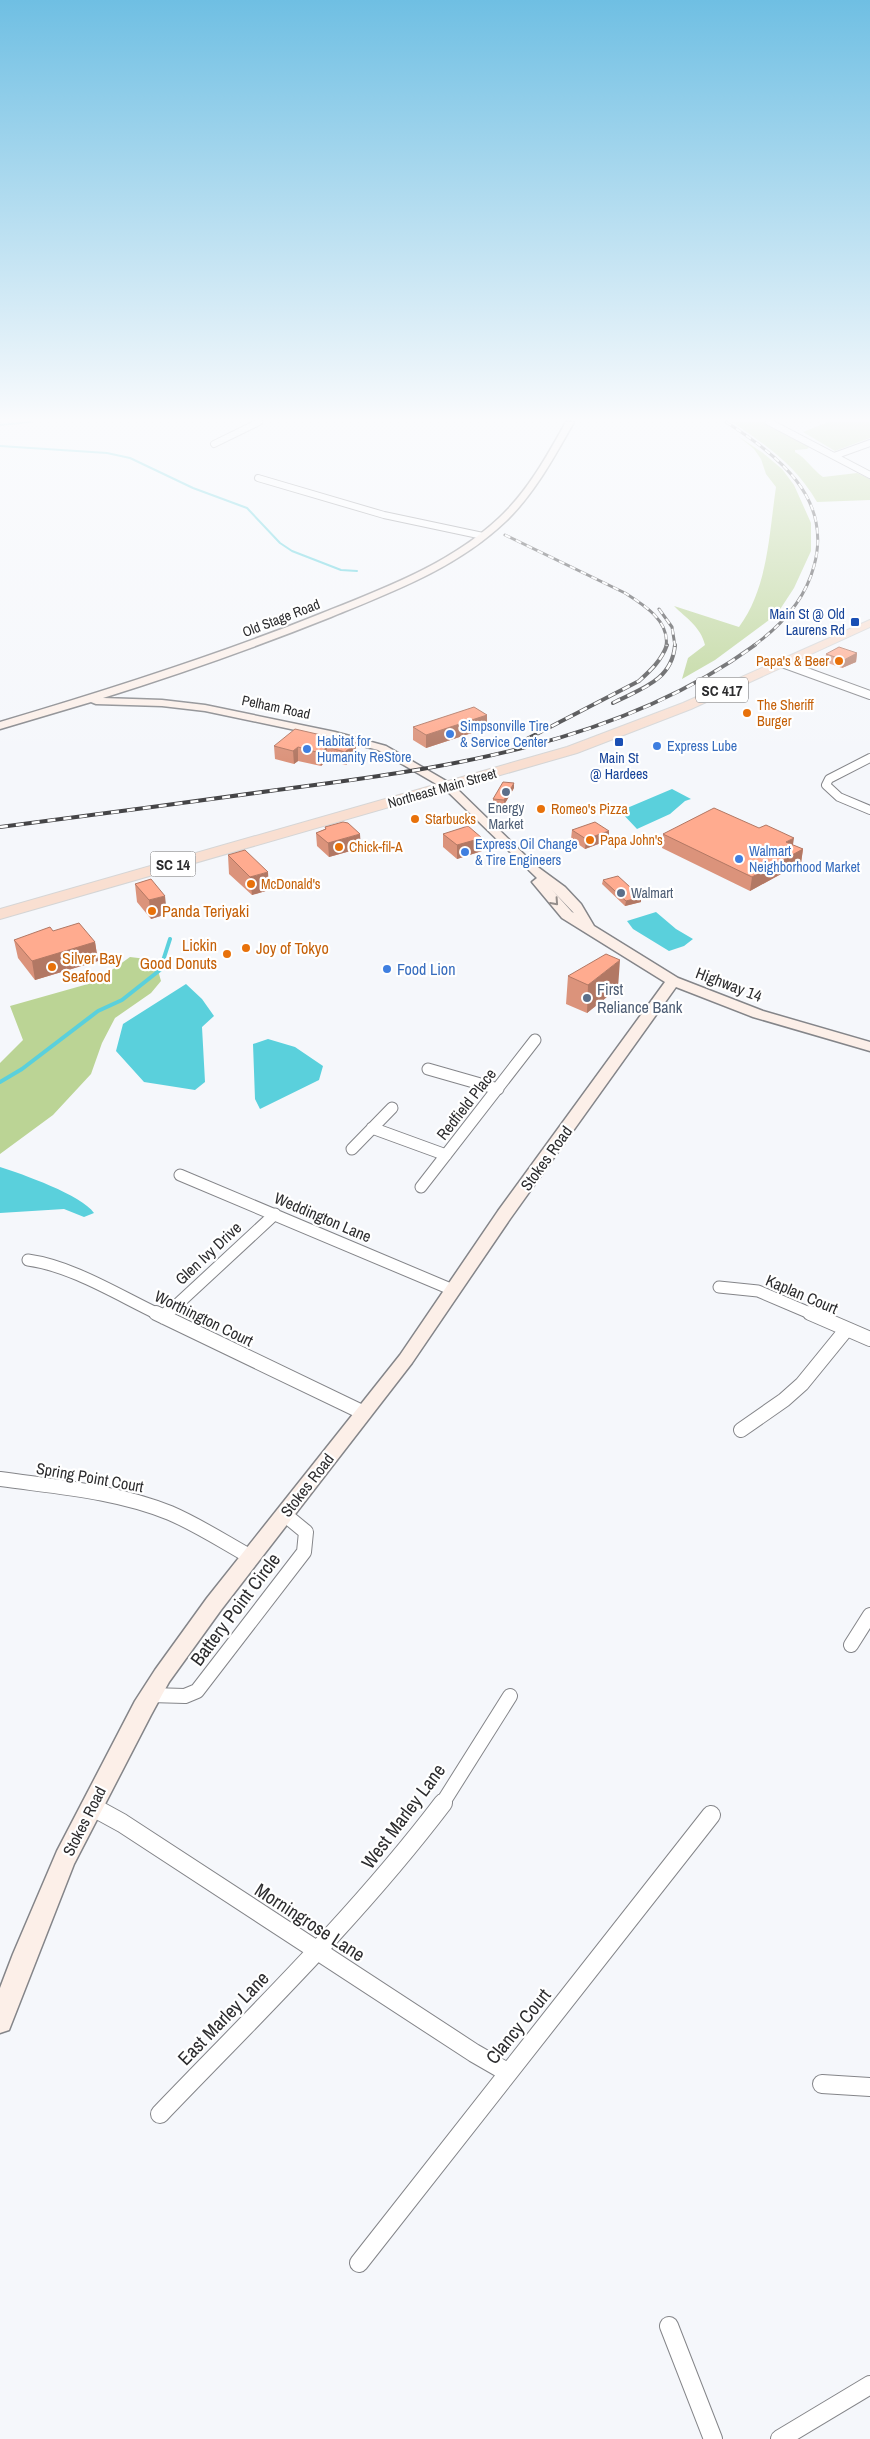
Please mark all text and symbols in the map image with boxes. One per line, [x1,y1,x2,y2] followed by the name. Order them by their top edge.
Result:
[240,595,322,641] street label: Old Stage Road
[770,605,845,639] place label: Main St @ Old Laurens Rd
[849,616,861,628] marker: Main St @ Old Laurens Rd
[756,652,829,670] place label: Papa's & Beer
[833,655,845,667] marker: Papa's & Beer
[696,678,748,702] road number: SC 417
[240,691,312,723] street label: Pelham Road
[757,696,814,730] place label: The Sheriff Burger
[741,707,753,719] marker: The Sheriff Burger
[460,717,549,751] place label: Simpsonville Tire & Service Center
[444,728,456,740] marker: Simpsonville Tire & Service Center
[317,732,411,766] place label: Habitat for Humanity ReStore
[613,736,625,748] marker: Main St @ Hardees
[667,737,737,755] place label: Express Lube
[651,740,663,752] marker: Express Lube
[301,743,313,755] marker: Habitat for Humanity ReStore
[590,749,648,783] place label: Main St @ Hardees
[386,764,498,812] street label: Northeast Main Street
[500,786,512,798] marker: Energy Market
[488,799,524,833] place label: Energy Market
[551,800,628,818] place label: Romeo's Pizza
[535,803,547,815] marker: Romeo's Pizza
[425,810,476,828] place label: Starbucks
[409,813,421,825] marker: Starbucks
[600,831,663,849] place label: Papa John's
[584,834,596,846] marker: Papa John's
[475,835,578,869] place label: Express Oil Change & Tire Engineers
[349,838,403,856] place label: Chick-fil-A
[333,841,345,853] marker: Chick-fil-A
[749,842,860,876] place label: Walmart Neighborhood Market
[459,846,471,858] marker: Express Oil Change & Tire Engineers
[150,852,196,876] road number: SC 14
[733,853,745,865] marker: Walmart Neighborhood Market
[261,875,321,893] place label: McDonald's
[245,878,257,890] marker: McDonald's
[631,884,673,902] place label: Walmart
[615,887,627,899] marker: Walmart
[549,897,558,906] one-way arrow
[162,900,249,922] place label: Panda Teriyaki
[146,905,158,917] marker: Panda Teriyaki
[140,934,217,974] place label: Lickin Good Donuts
[256,937,329,959] place label: Joy of Tokyo
[240,942,252,954] marker: Joy of Tokyo
[62,947,122,987] place label: Silver Bay Seafood
[221,948,233,960] marker: Lickin Good Donuts
[397,958,455,980] place label: Food Lion
[46,961,58,973] marker: Silver Bay Seafood
[693,961,765,1007] street label: Highway 14
[381,963,393,975] marker: Food Lion
[597,978,683,1018] place label: First Reliance Bank
[581,992,593,1004] marker: First Reliance Bank
[431,1064,501,1144] street label: Redfield Place
[515,1121,577,1195] street label: Stokes Road
[271,1187,375,1247] street label: Weddington Lane
[170,1217,246,1289] street label: Glen Ivy Drive
[762,1269,842,1319] street label: Kaplan Court
[151,1285,257,1351] street label: Worthington Court
[275,1449,339,1521] street label: Stokes Road
[35,1457,146,1497] street label: Spring Point Court
[184,1547,286,1671] street label: Battery Point Circle
[355,1758,451,1874] street label: West Marley Lane
[57,1783,111,1859] street label: Stokes Road
[250,1877,370,1967] street label: Morningrose Lane
[172,1965,274,2071] street label: East Marley Lane
[480,1982,557,2069] street label: Clancy Court

